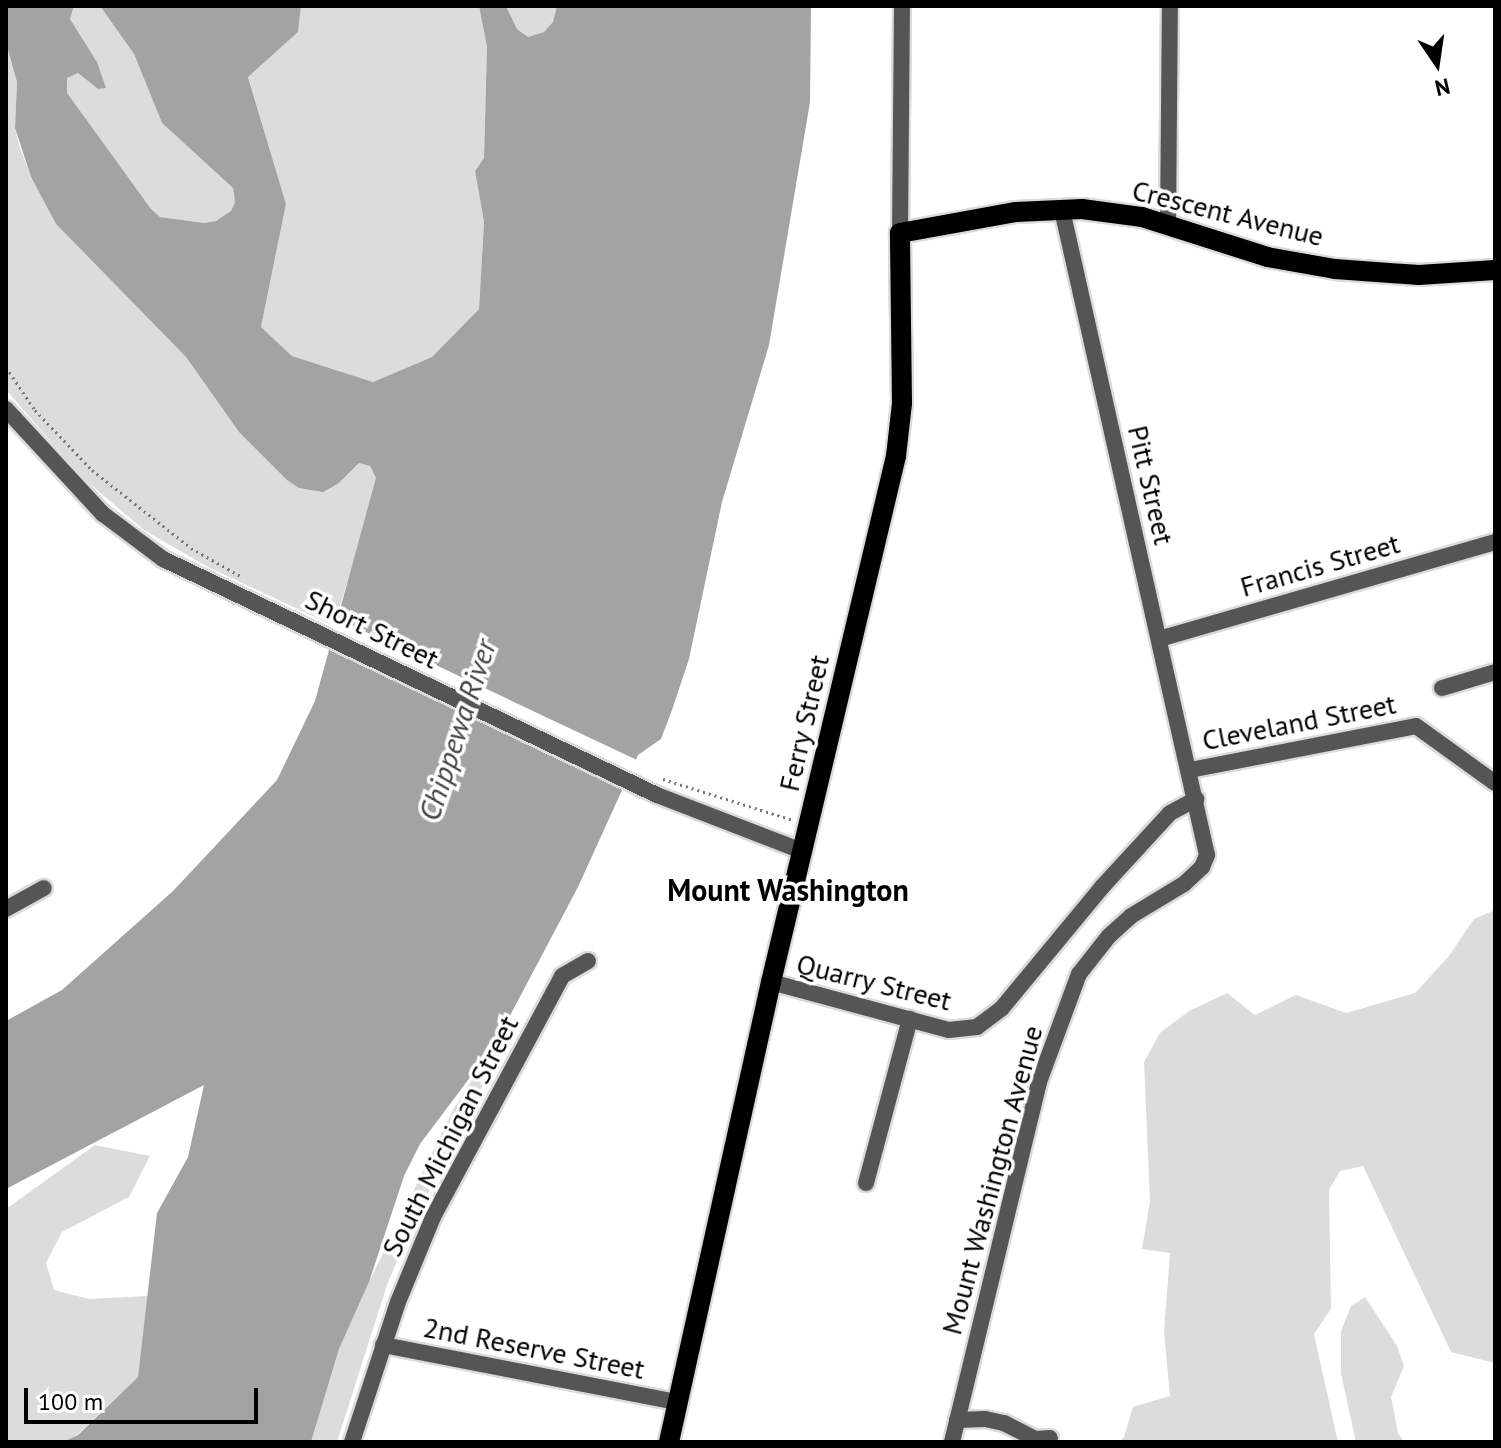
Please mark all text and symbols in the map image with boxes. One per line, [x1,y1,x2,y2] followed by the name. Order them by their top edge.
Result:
[1397,24,1477,104] north arrow
[1432,72,1453,103] text: N
[1128,173,1328,253] street label: Crescent Avenue
[1121,422,1181,548] street label: Pitt Street
[1236,526,1404,604] street label: Francis Street
[300,582,444,676] street label: Short Street
[411,635,503,825] water label: Chippewa River
[772,651,836,795] street label: Ferry Street
[1199,687,1399,757] street label: Cleveland Street
[667,872,909,908] district label: Mount Washington
[793,946,955,1018] street label: Quarry Street
[375,1010,525,1262] street label: South Michigan Street
[934,1021,1050,1339] street label: Mount Washington Avenue
[421,1310,647,1386] street label: 2nd Reserve Street
[28,1372,262,1422] scale bar
[38,1386,103,1417] text: 100 m

